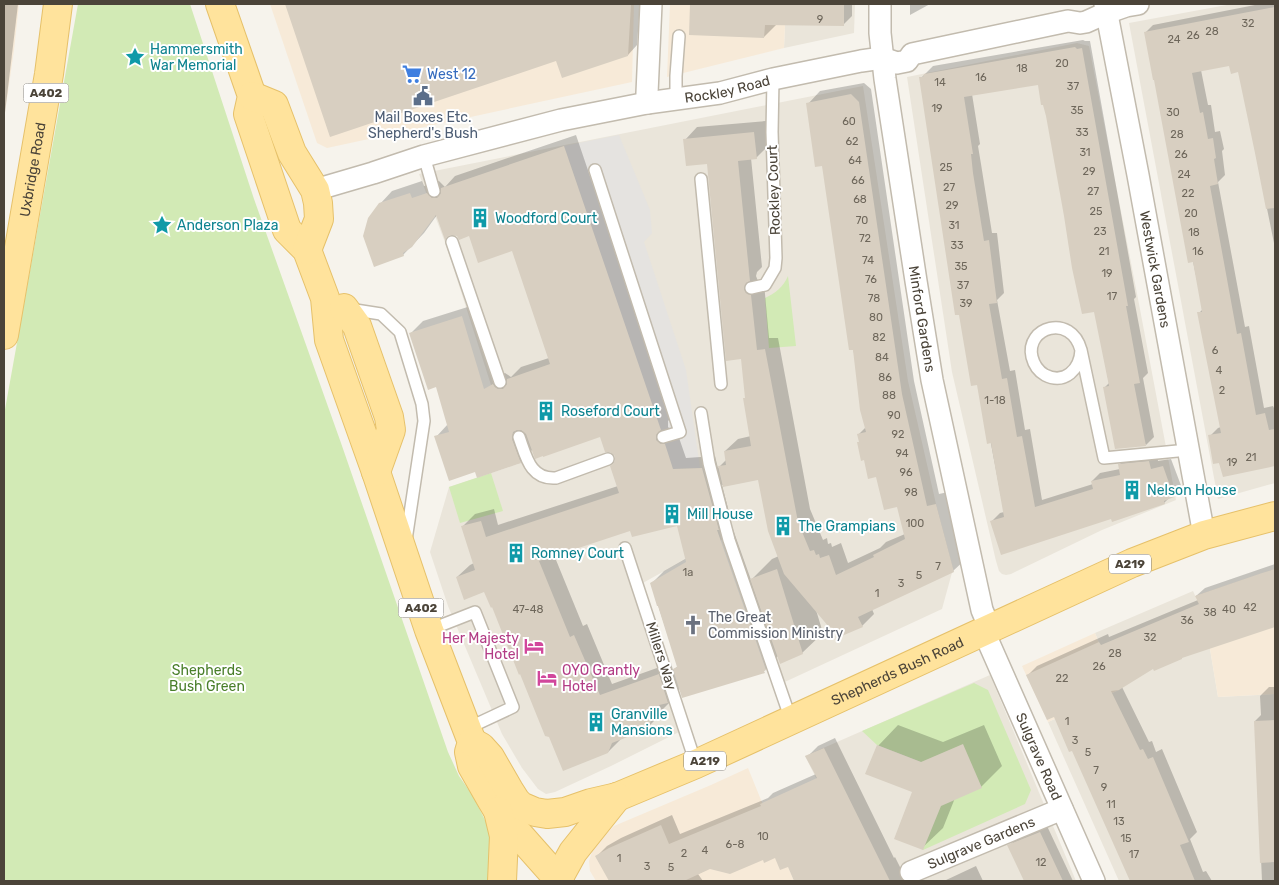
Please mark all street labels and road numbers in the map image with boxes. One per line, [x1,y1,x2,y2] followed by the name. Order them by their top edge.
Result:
[683,72,772,106] street label: Rockley Road
[23,84,68,102] road number: A402
[16,121,49,218] street label: Uxbridge Road
[764,144,784,235] street label: Rockley Court
[1136,209,1174,329] street label: Westwick Gardens
[905,265,939,373] street label: Minford Gardens
[1109,554,1151,574] road number: A219
[398,598,444,618] road number: A402
[642,620,680,693] street label: Millers Way
[828,633,966,709] street label: Shepherds Bush Road
[1012,710,1066,803] street label: Sulgrave Road
[684,751,726,770] road number: A219
[925,813,1037,873] street label: Sulgrave Gardens

